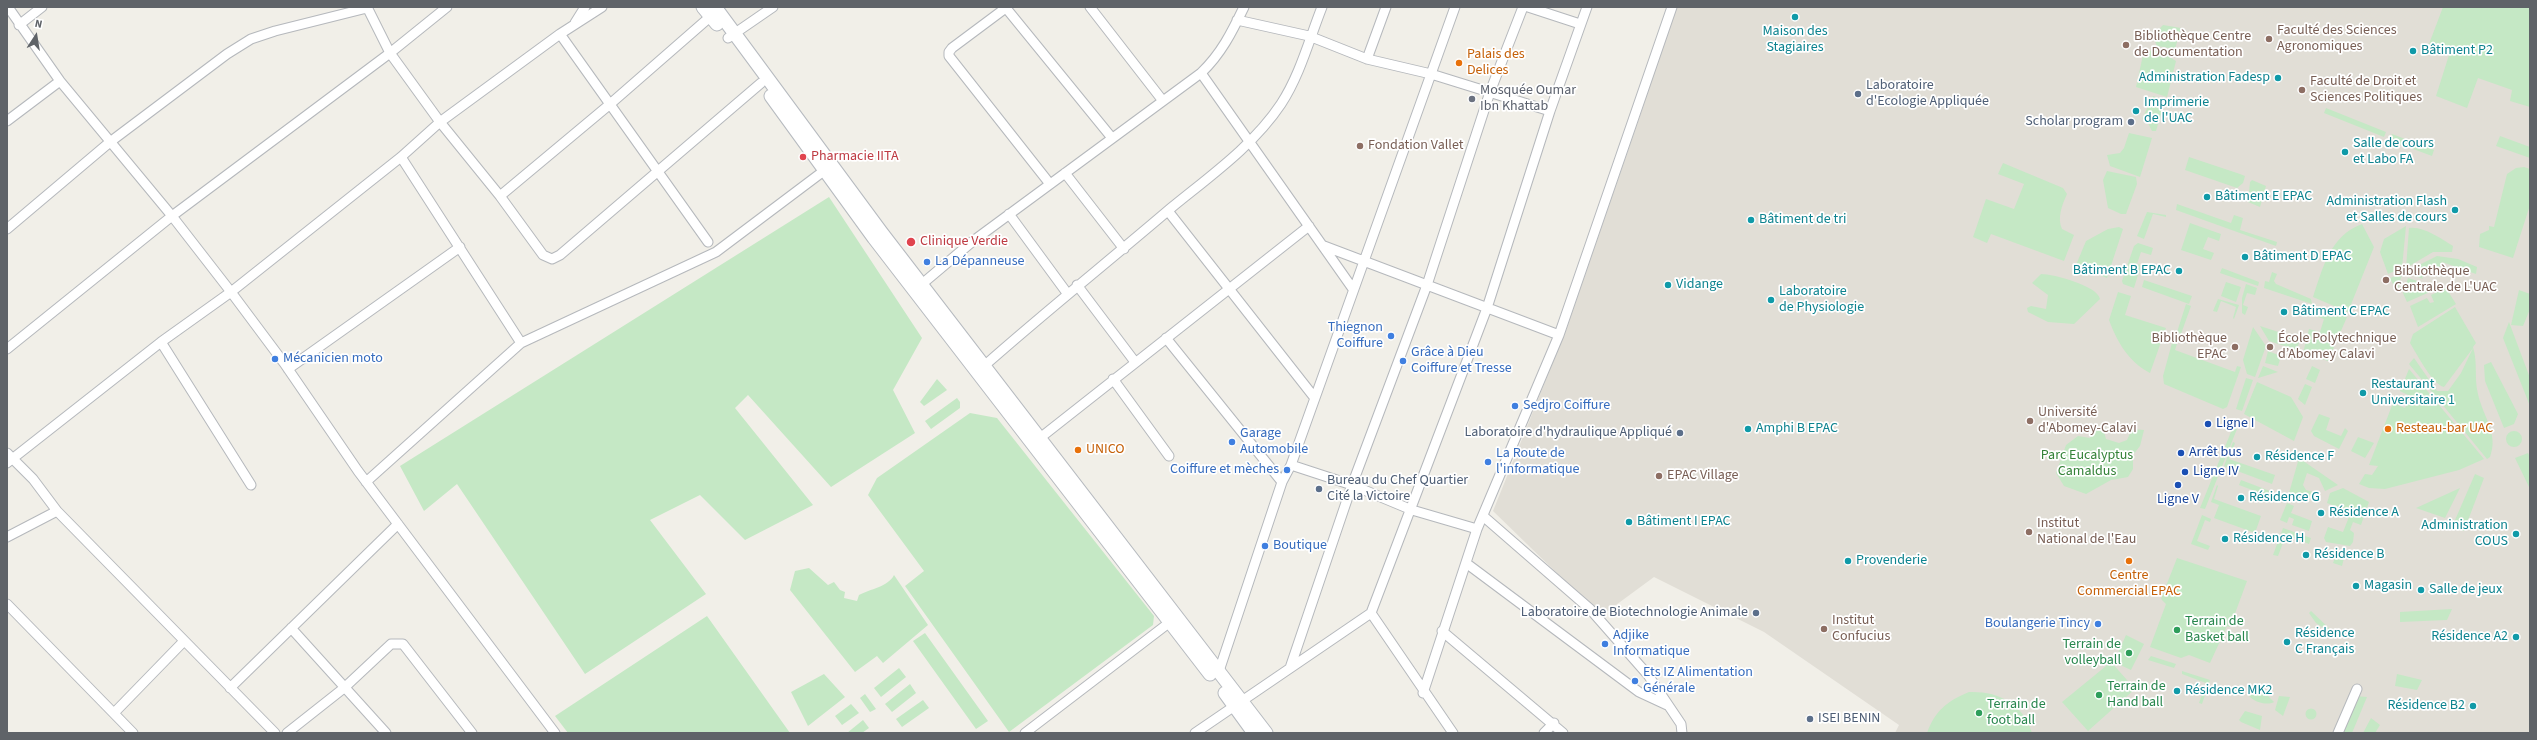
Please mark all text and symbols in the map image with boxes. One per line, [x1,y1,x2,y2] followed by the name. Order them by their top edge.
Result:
[1790,12,1800,22] marker: Maison des Stagiaires
[16,16,56,56] north arrow
[33,16,44,32] text: N
[2277,23,2397,56] place label: Faculté des Sciences Agronomiques
[1762,24,1828,56] place label: Maison des Stagiaires
[2134,29,2251,62] place label: Bibliothèque Centre de Documentation
[2264,34,2274,44] marker: Faculté des Sciences Agronomiques
[2121,40,2131,50] marker: Bibliothèque Centre de Documentation
[2421,43,2493,59] place label: Bâtiment P2
[2408,46,2418,56] marker: Bâtiment P2
[1467,47,1525,80] place label: Palais des Delices
[1454,58,1464,68] marker: Palais des Delices
[2139,70,2270,86] place label: Administration Fadesp
[2273,73,2283,83] marker: Administration Fadesp
[2310,74,2422,106] place label: Faculté de Droit et Sciences Politiques
[1866,78,1989,110] place label: Laboratoire d'Ecologie Appliquée
[1480,83,1576,116] place label: Mosquée Oumar Ibn Khattab
[2297,85,2307,95] marker: Faculté de Droit et Sciences Politiques
[1853,89,1863,99] marker: Laboratoire d'Ecologie Appliquée
[1467,94,1477,104] marker: Mosquée Oumar Ibn Khattab
[2144,95,2209,128] place label: Imprimerie de l'UAC
[2131,106,2141,116] marker: Imprimerie de l'UAC
[2025,114,2123,130] place label: Scholar program
[2126,117,2136,127] marker: Scholar program
[2353,136,2434,168] place label: Salle de cours et Labo FA
[1368,138,1463,154] place label: Fondation Vallet
[1355,141,1365,151] marker: Fondation Vallet
[2340,147,2350,157] marker: Salle de cours et Labo FA
[811,149,899,165] place label: Pharmacie IITA
[798,152,808,162] marker: Pharmacie IITA
[2215,189,2312,205] place label: Bâtiment E EPAC
[2202,192,2212,202] marker: Bâtiment E EPAC
[2327,194,2447,226] place label: Administration Flash et Salles de cours
[2450,205,2460,215] marker: Administration Flash et Salles de cours
[1759,212,1847,228] place label: Bâtiment de tri
[1746,215,1756,225] marker: Bâtiment de tri
[920,234,1008,250] place label: Clinique Verdie
[905,236,917,248] marker: Clinique Verdie
[2253,249,2352,265] place label: Bâtiment D EPAC
[2240,252,2250,262] marker: Bâtiment D EPAC
[935,254,1025,270] place label: La Dépanneuse
[922,257,932,267] marker: La Dépanneuse
[2073,263,2171,279] place label: Bâtiment B EPAC
[2394,264,2497,296] place label: Bibliothèque Centrale de L'UAC
[2174,266,2184,276] marker: Bâtiment B EPAC
[2381,275,2391,285] marker: Bibliothèque Centrale de L'UAC
[1676,277,1723,293] place label: Vidange
[1663,280,1673,290] marker: Vidange
[1779,284,1864,316] place label: Laboratoire de Physiologie
[1766,295,1776,305] marker: Laboratoire de Physiologie
[2292,304,2390,320] place label: Bâtiment C EPAC
[2279,307,2289,317] marker: Bâtiment C EPAC
[1328,320,1383,352] place label: Thiegnon Coiffure
[1386,331,1396,341] marker: Thiegnon Coiffure
[2152,331,2227,364] place label: Bibliothèque EPAC
[2278,331,2396,364] place label: École Polytechnique d’Abomey Calavi
[2230,342,2240,352] marker: Bibliothèque EPAC
[2265,342,2275,352] marker: École Polytechnique d’Abomey Calavi
[1411,345,1512,378] place label: Grâce à Dieu Coiffure et Tresse
[283,351,383,367] place label: Mécanicien moto
[270,354,280,364] marker: Mécanicien moto
[1398,356,1408,366] marker: Grâce à Dieu Coiffure et Tresse
[2371,377,2455,410] place label: Restaurant Universitaire 1
[2358,388,2368,398] marker: Restaurant Universitaire 1
[1523,398,1610,414] place label: Sedjro Coiffure
[1510,401,1520,411] marker: Sedjro Coiffure
[2038,405,2137,438] place label: Université d'Abomey-Calavi
[2025,416,2035,426] marker: Université d'Abomey-Calavi
[2216,416,2254,432] place label: Ligne I
[2203,419,2213,429] marker: Ligne I
[1756,421,1838,437] place label: Amphi B EPAC
[2396,421,2493,437] place label: Resteau-bar UAC
[1743,424,1753,434] marker: Amphi B EPAC
[2383,424,2393,434] marker: Resteau-bar UAC
[1464,425,1672,441] place label: Laboratoire d'hydraulique Appliqué
[1240,426,1308,458] place label: Garage Automobile
[1675,428,1685,438] marker: Laboratoire d'hydraulique Appliqué
[1227,437,1237,447] marker: Garage Automobile
[1086,442,1125,458] place label: UNICO
[1073,445,1083,455] marker: UNICO
[2189,445,2242,461] place label: Arrêt bus
[1496,446,1580,478] place label: La Route de l'informatique
[2041,448,2133,480] park label: Parc Eucalyptus Camaldus
[2176,448,2186,458] marker: Arrêt bus
[2265,449,2334,465] place label: Résidence F
[2252,452,2262,462] marker: Résidence F
[1483,457,1493,467] marker: La Route de l'informatique
[1170,462,1279,478] place label: Coiffure et mèches
[2193,464,2239,480] place label: Ligne IV
[1282,465,1292,475] marker: Coiffure et mèches
[2180,467,2190,477] marker: Ligne IV
[1667,468,1739,484] place label: EPAC Village
[1654,471,1664,481] marker: EPAC Village
[1327,473,1468,506] place label: Bureau du Chef Quartier Cité la Victoire
[2173,480,2183,490] marker: Ligne V
[1314,484,1324,494] marker: Bureau du Chef Quartier Cité la Victoire
[2249,490,2320,506] place label: Résidence G
[2157,492,2199,508] place label: Ligne V
[2236,493,2246,503] marker: Résidence G
[2329,505,2399,521] place label: Résidence A
[2316,508,2326,518] marker: Résidence A
[1637,514,1731,530] place label: Bâtiment I EPAC
[2037,516,2136,548] place label: Institut National de l'Eau
[1624,517,1634,527] marker: Bâtiment I EPAC
[2421,518,2508,550] place label: Administration COUS
[2024,527,2034,537] marker: Institut National de l'Eau
[2511,529,2521,539] marker: Administration COUS
[2233,531,2304,547] place label: Résidence H
[2220,534,2230,544] marker: Résidence H
[1273,538,1327,554] place label: Boutique
[1260,541,1270,551] marker: Boutique
[2314,547,2385,563] place label: Résidence B
[2301,550,2311,560] marker: Résidence B
[1856,553,1927,569] place label: Provenderie
[1843,556,1853,566] marker: Provenderie
[2124,556,2134,566] marker: Centre Commercial EPAC
[2077,568,2181,600] place label: Centre Commercial EPAC
[2364,578,2412,594] place label: Magasin
[2351,581,2361,591] marker: Magasin
[2429,582,2502,598] place label: Salle de jeux
[2416,585,2426,595] marker: Salle de jeux
[1521,605,1748,621] place label: Laboratoire de Biotechnologie Animale
[1751,608,1761,618] marker: Laboratoire de Biotechnologie Animale
[1832,613,1890,646] place label: Institut Confucius
[2185,614,2249,646] place label: Terrain de Basket ball
[1985,616,2090,632] place label: Boulangerie Tincy
[2093,619,2103,629] marker: Boulangerie Tincy
[1819,624,1829,634] marker: Institut Confucius
[2172,625,2182,635] marker: Terrain de Basket ball
[2295,626,2354,658] place label: Résidence C Français
[1613,628,1690,660] place label: Adjike Informatique
[2431,629,2508,645] place label: Résidence A2
[2511,632,2521,642] marker: Résidence A2
[2062,637,2121,670] place label: Terrain de volleyball
[2282,637,2292,647] marker: Résidence C Français
[1600,639,1610,649] marker: Adjike Informatique
[2124,648,2134,658] marker: Terrain de volleyball
[1643,665,1753,698] place label: Ets IZ Alimentation Générale
[1630,676,1640,686] marker: Ets IZ Alimentation Générale
[2107,679,2166,712] place label: Terrain de Hand ball
[2185,683,2273,699] place label: Résidence MK2
[2172,686,2182,696] marker: Résidence MK2
[2094,690,2104,700] marker: Terrain de Hand ball
[1987,697,2046,730] place label: Terrain de foot ball
[2388,698,2465,714] place label: Résidence B2
[2468,701,2478,711] marker: Résidence B2
[1974,708,1984,718] marker: Terrain de foot ball
[1818,711,1880,727] place label: ISEI BENIN
[1805,714,1815,724] marker: ISEI BENIN

